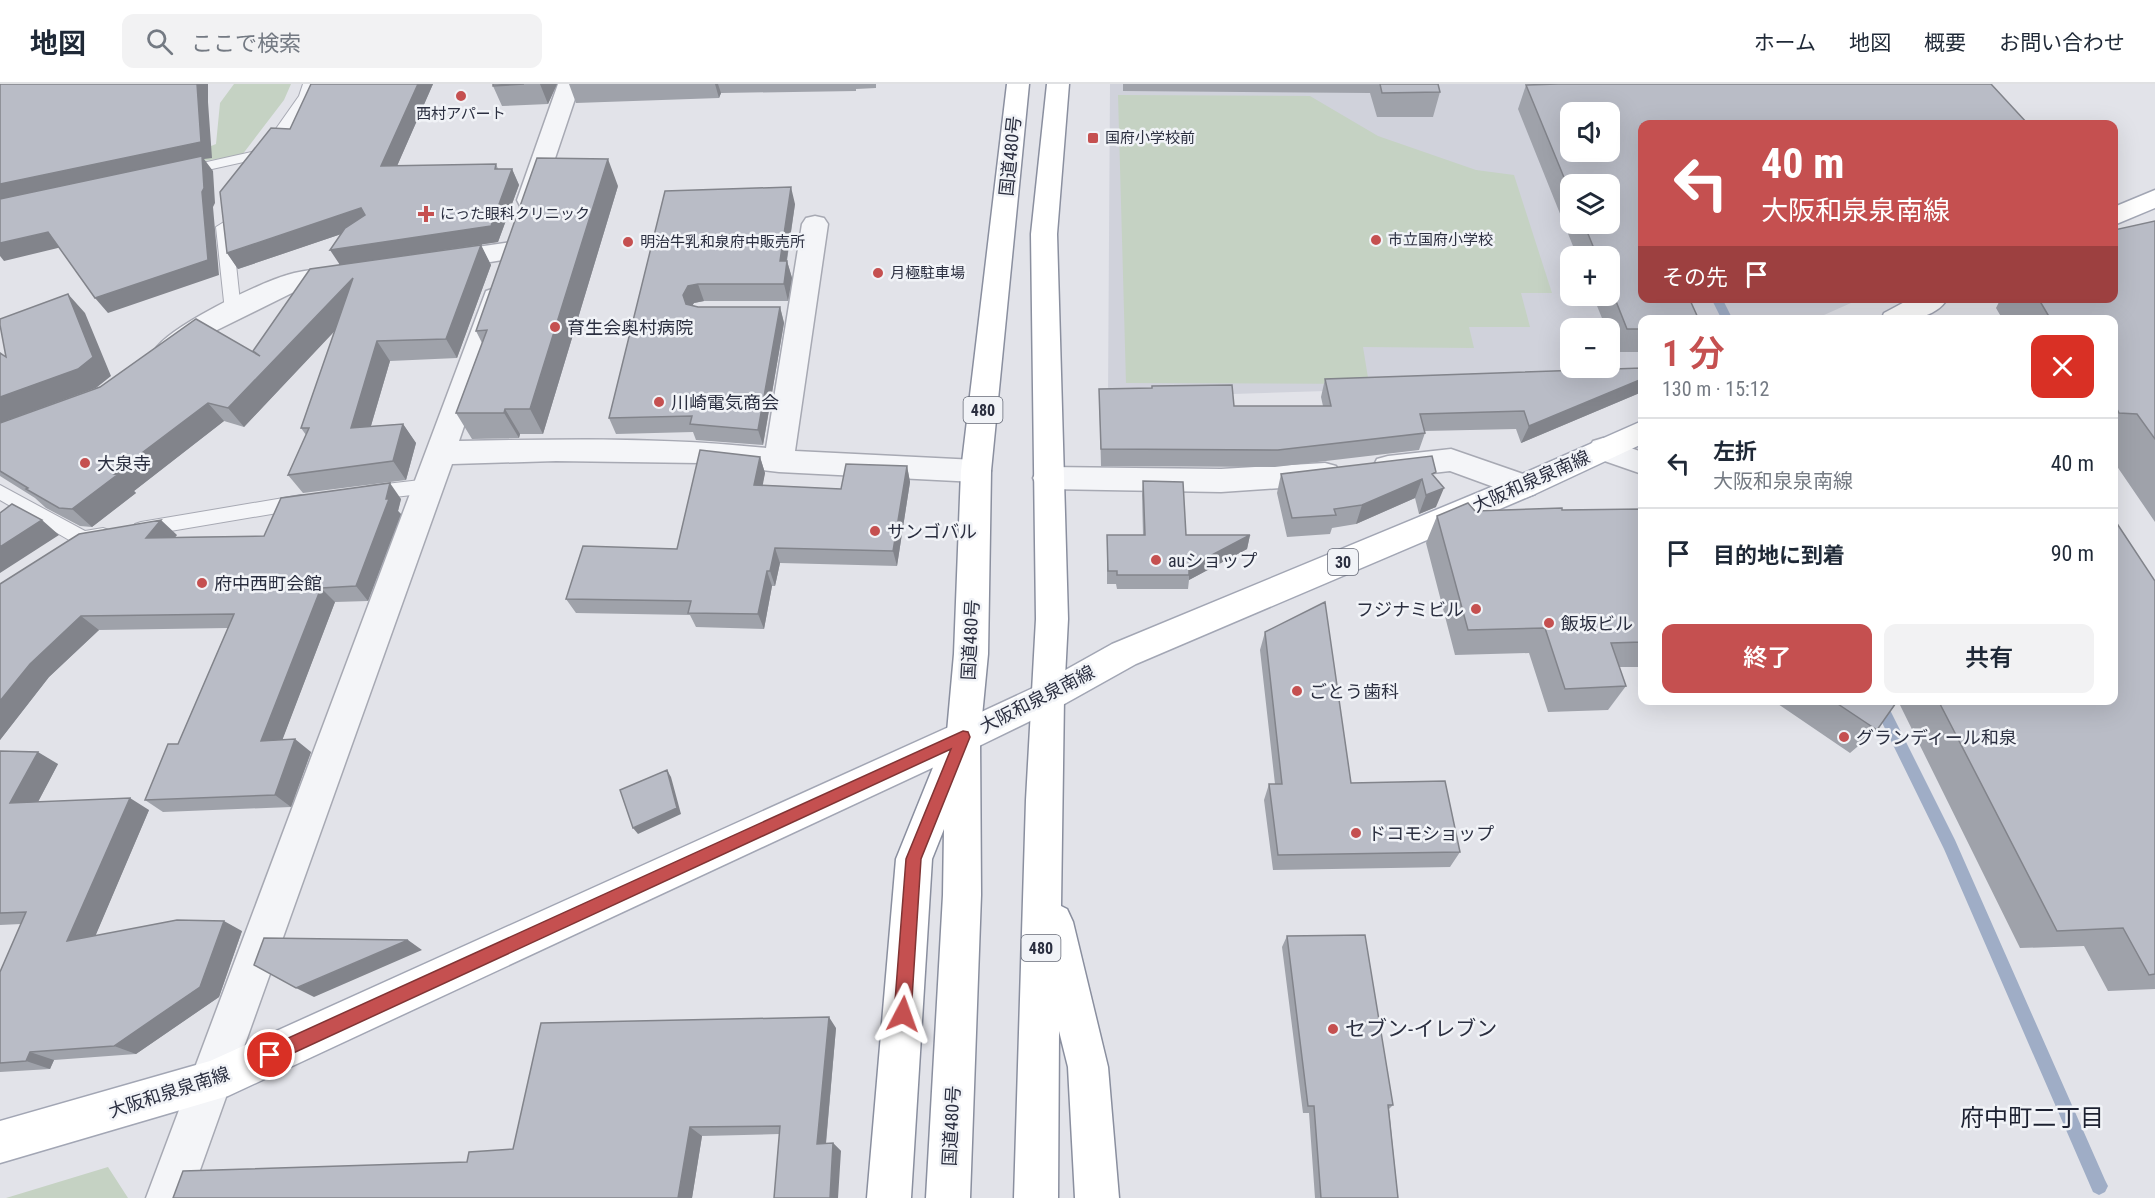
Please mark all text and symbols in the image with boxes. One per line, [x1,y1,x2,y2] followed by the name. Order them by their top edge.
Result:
[122,14,542,68] search box
[143,25,176,58] icon: search
[30,27,86,60] text: 地図
[191,31,301,56] text: ここで検索
[1754,31,1816,55] text: ホーム
[1849,31,1891,55] text: 地図
[1924,31,1966,55] text: 概要
[1999,31,2125,55] text: お問い合わせ
[454,89,468,103] marker: 西村アパート
[1560,102,1620,378] map controls
[1560,102,1620,162] button: sound
[416,105,506,123] place label: 西村アパート
[995,115,1025,197] street label: 国道480号
[1105,129,1195,147] place label: 国府小学校前
[1086,131,1100,145] marker: 国府小学校前
[1761,139,1844,188] text: 40 m
[1662,144,1740,222] icon: left
[1560,174,1620,234] button: layers
[1761,195,1950,227] text: 大阪和泉泉南線
[417,205,435,223] marker: にった眼科クリニック
[440,205,590,223] place label: にった眼科クリニック
[1388,231,1493,249] place label: 市立国府小学校
[640,233,805,251] place label: 明治牛乳和泉府中販売所
[1369,233,1383,247] marker: 市立国府小学校
[621,235,635,249] marker: 明治牛乳和泉府中販売所
[1560,246,1620,306] button: +
[1740,258,1773,291] icon: arrive
[890,264,965,282] place label: 月極駐車場
[1662,265,1728,290] text: その先
[871,266,885,280] marker: 月極駐車場
[567,317,693,338] place label: 育生会奥村病院
[1560,318,1620,378] button: −
[548,320,562,334] marker: 育生会奥村病院
[1662,333,1724,375] text: 1 分
[2031,335,2094,398] button: close
[1662,377,1769,401] text: 130 m · 15:12
[671,392,779,413] place label: 川崎電気商会
[652,395,666,409] marker: 川崎電気商会
[964,397,1002,423] road number: 480
[1713,439,1757,464] text: 左折
[1469,446,1593,516] street label: 大阪和泉泉南線
[1662,447,1695,480] icon: left
[2051,451,2094,476] text: 40 m
[97,453,151,474] place label: 大泉寺
[78,456,92,470] marker: 大泉寺
[1713,469,1853,493] text: 大阪和泉泉南線
[887,521,977,542] place label: サンゴバル
[868,524,882,538] marker: サンゴバル
[1662,537,1695,570] icon: arrive
[2051,541,2094,566] text: 90 m
[1713,543,1845,568] text: 目的地に到着
[1328,549,1358,575] road number: 30
[1168,550,1257,571] place label: auショップ
[1149,553,1163,567] marker: auショップ
[214,573,322,594] place label: 府中西町会館
[195,576,209,590] marker: 府中西町会館
[957,599,983,681] street label: 国道480号
[1356,599,1464,620] place label: フジナミビル
[1469,602,1483,616] marker: フジナミビル
[1561,613,1633,634] place label: 飯坂ビル
[1542,616,1556,630] marker: 飯坂ビル
[1662,624,1872,693] button: 終了
[1884,624,2094,693] button: 共有
[976,661,1098,737] street label: 大阪和泉泉南線
[1309,681,1399,702] place label: ごとう歯科
[1290,684,1304,698] marker: ごとう歯科
[1856,727,2017,748] place label: グランディール和泉
[1837,730,1851,744] marker: グランディール和泉
[1368,823,1494,844] place label: ドコモショップ
[1349,826,1363,840] marker: ドコモショップ
[1022,935,1060,961] road number: 480
[871,982,935,1046] position arrow
[1345,1017,1497,1041] place label: セブン-イレブン
[1326,1022,1340,1036] marker: セブン-イレブン
[244,1029,295,1080] pin
[253,1038,286,1071] icon: arrive
[106,1063,232,1121] street label: 大阪和泉泉南線
[938,1085,964,1167] street label: 国道480号
[1960,1104,2104,1132] district label: 府中町二丁目

